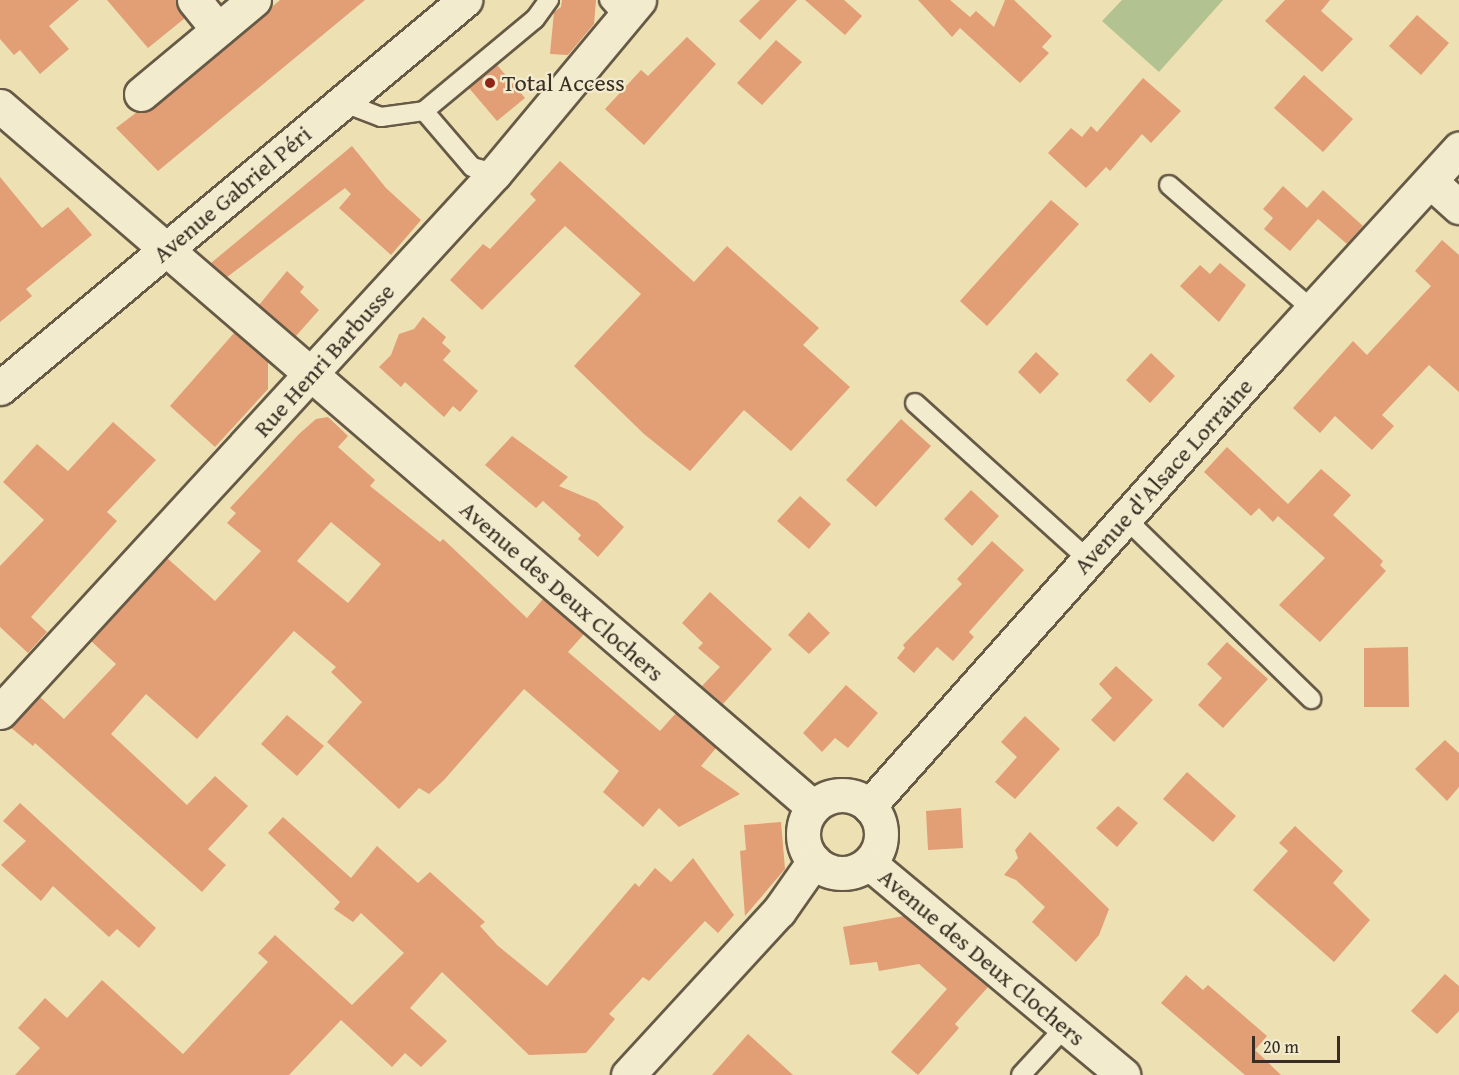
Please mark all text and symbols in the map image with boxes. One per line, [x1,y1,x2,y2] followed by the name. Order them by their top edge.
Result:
[502,69,625,97] place label: Total Access
[483,76,497,90] marker: Total Access
[147,119,317,269] street label: Avenue Gabriel Péri
[248,277,400,443] street label: Rue Henri Barbusse
[1067,372,1259,580] street label: Avenue d'Alsace Lorraine
[454,495,670,687] street label: Avenue des Deux Clochers
[873,862,1091,1052] street label: Avenue des Deux Clochers
[1255,1024,1344,1062] scale bar
[1263,1033,1299,1060] text: 20 m

